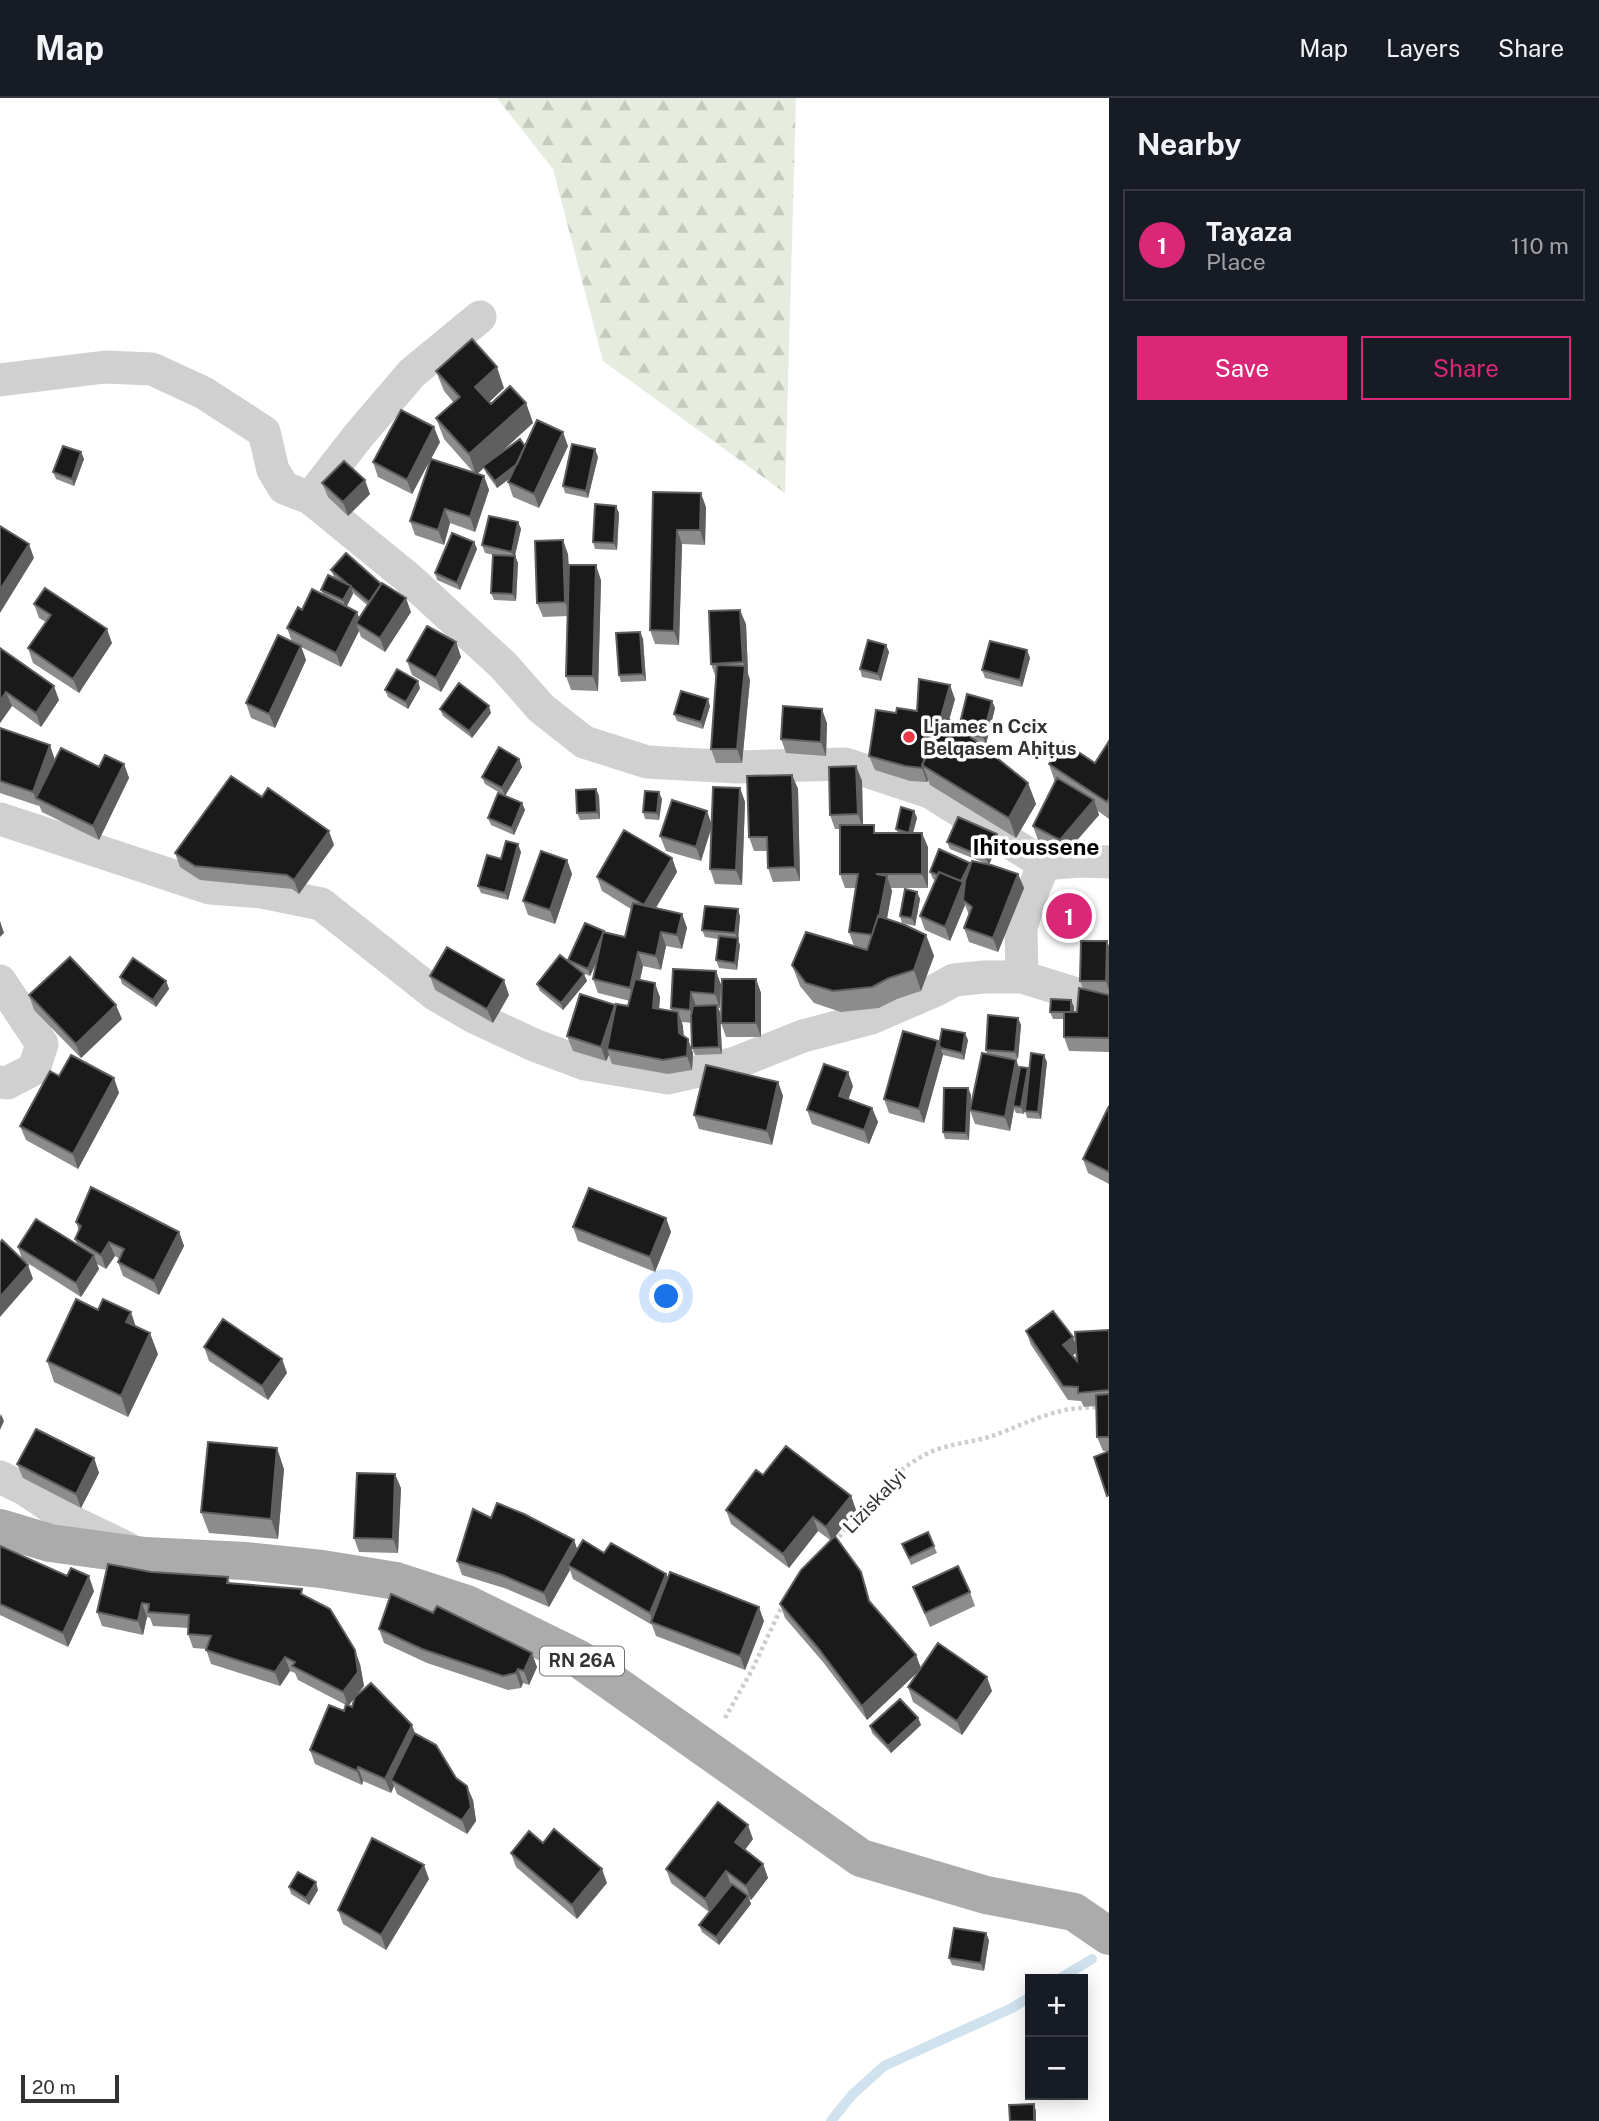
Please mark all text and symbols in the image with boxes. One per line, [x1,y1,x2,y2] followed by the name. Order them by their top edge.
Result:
[35,29,104,67] text: Map
[1299,34,1348,62] text: Map
[1386,34,1460,62] text: Layers
[1498,34,1564,62] text: Share
[1137,126,1241,162] text: Nearby
[1206,216,1292,247] text: Taɣaza
[1157,232,1167,259] text: 1
[1511,232,1569,259] text: 110 m
[1206,248,1266,275] text: Place
[1137,336,1347,400] button: Save
[1361,336,1571,400] button: Share
[923,715,1077,759] place label: Ljameɛ n Ccix Belqasem Aḥiṭus
[901,729,917,745] marker: Ljameɛ n Ccix Belqasem Aḥiṭus
[972,833,1100,860] district label: Ihitoussene
[1046,890,1092,942] pin: 1
[649,1279,683,1313] your location
[838,1464,910,1538] street label: Liziskalyi
[540,1646,624,1676] road number: RN 26A
[1025,1974,1088,2100] map controls
[1025,1974,1088,2037] button: +
[1025,2037,1088,2100] button: −
[21,2072,119,2104] scale bar
[32,2076,76,2098] text: 20 m

